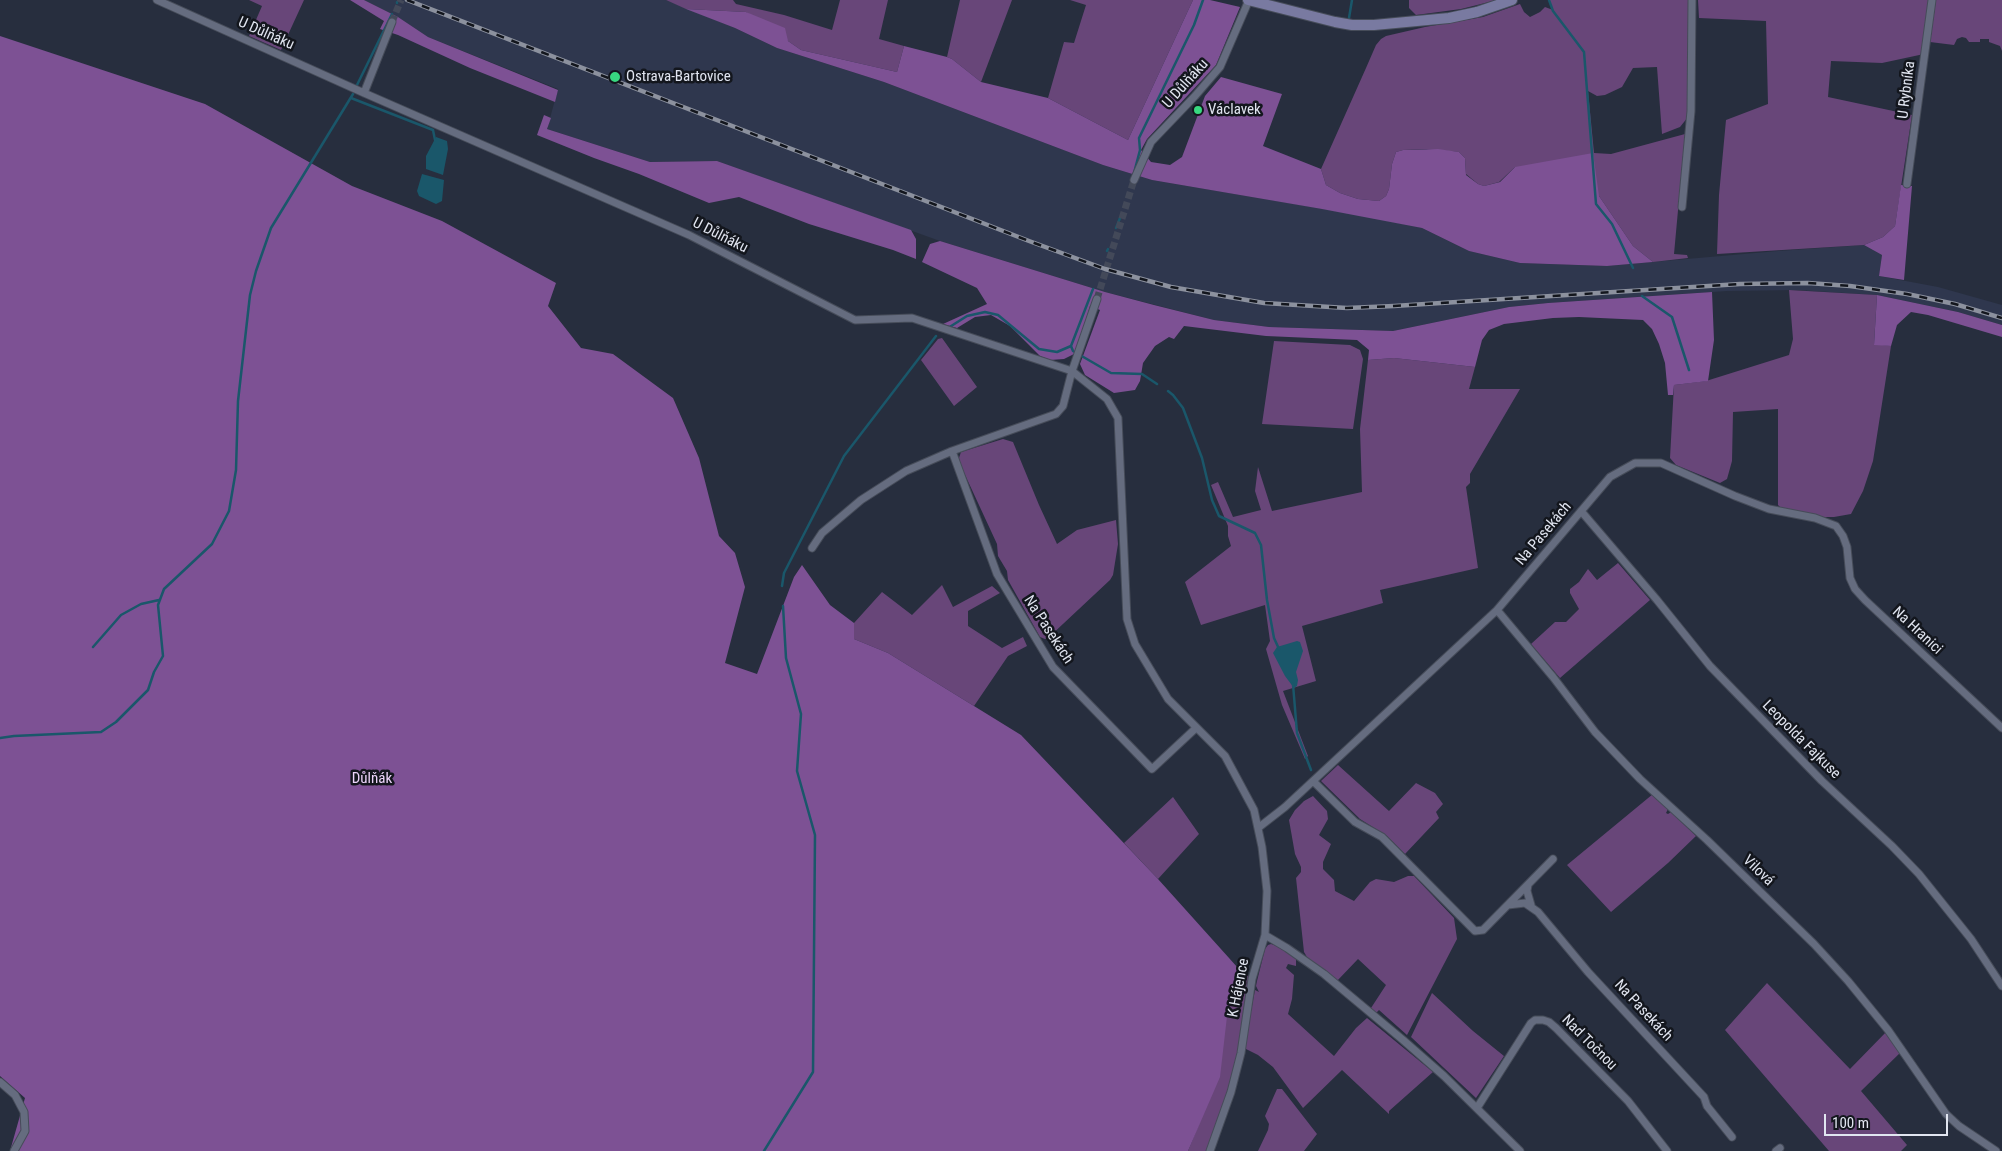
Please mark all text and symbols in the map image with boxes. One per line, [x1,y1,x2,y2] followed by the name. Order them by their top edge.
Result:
[235,14,297,54] street label: U Důlňáku
[1159,56,1213,112] street label: U Důlňáku
[1895,60,1919,120] street label: U Rybníka
[626,68,731,86] place label: Ostrava-Bartovice
[608,70,622,84] marker: Ostrava-Bartovice
[1208,101,1261,119] place label: Václavek
[1192,104,1204,116] marker: Václavek
[689,214,751,258] street label: U Důlňáku
[1512,499,1576,569] street label: Na Pasekách
[1019,593,1077,667] street label: Na Pasekách
[1888,603,1946,659] street label: Na Hranici
[1758,697,1844,783] street label: Leopolda Fajkuse
[352,770,392,788] park label: Důlňák
[1739,852,1777,890] street label: Vilová
[1224,957,1254,1019] street label: K Hájence
[1610,977,1676,1045] street label: Na Pasekách
[1558,1012,1620,1074] street label: Nad Točnou
[1827,1104,1951,1136] scale bar
[1832,1114,1869,1132] text: 100 m

